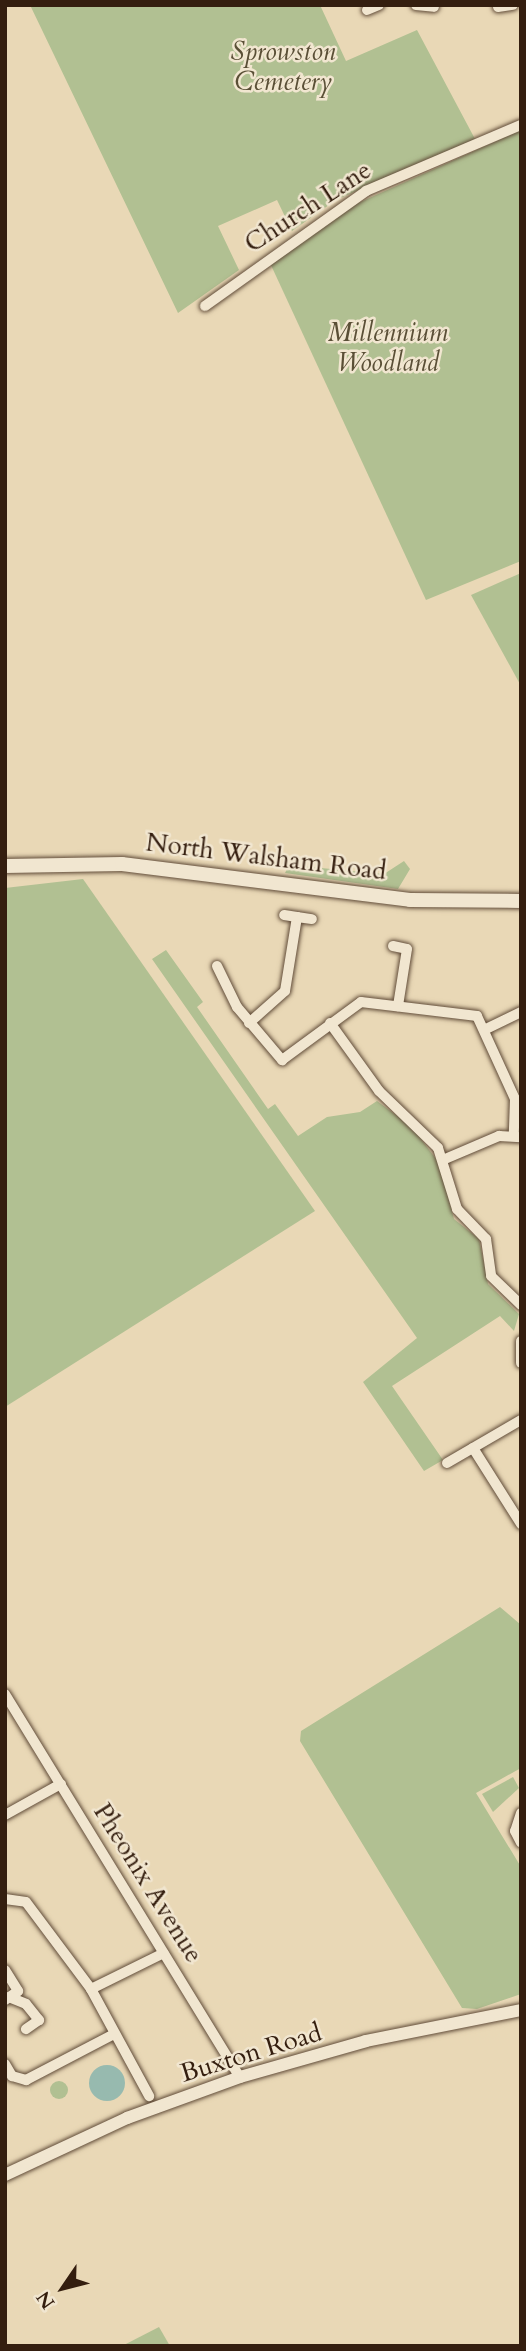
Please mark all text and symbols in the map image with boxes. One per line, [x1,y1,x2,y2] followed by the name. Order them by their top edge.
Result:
[230,36,336,98] park label: Sprowston Cemetery
[239,155,377,259] street label: Church Lane
[328,317,448,378] park label: Millennium Woodland
[144,827,388,887] street label: North Walsham Road
[87,1798,209,1968] street label: Pheonix Avenue
[177,2017,325,2089] street label: Buxton Road
[28,2253,98,2323] north arrow
[30,2286,61,2314] text: N

